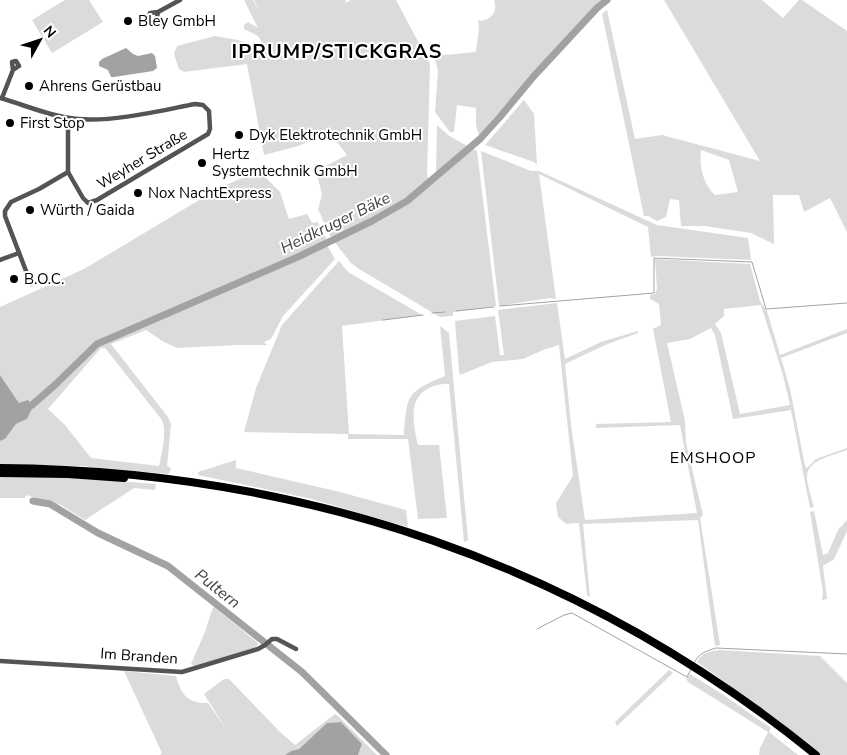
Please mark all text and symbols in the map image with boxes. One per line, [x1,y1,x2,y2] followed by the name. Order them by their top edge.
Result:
[138,11,216,31] place label: Bley GmbH
[15,15,65,65] north arrow
[122,15,134,27] marker: Bley GmbH
[39,22,60,42] text: N
[232,38,442,65] district label: IPRUMP/STICKGRAS
[39,76,161,96] place label: Ahrens Gerüstbau
[23,80,35,92] marker: Ahrens Gerüstbau
[20,113,85,133] place label: First Stop
[4,117,16,129] marker: First Stop
[93,124,191,194] street label: Weyher Straße
[249,125,422,145] place label: Dyk Elektrotechnik GmbH
[233,129,245,141] marker: Dyk Elektrotechnik GmbH
[212,144,358,181] place label: Hertz Systemtechnik GmbH
[196,157,208,169] marker: Hertz Systemtechnik GmbH
[148,183,272,203] place label: Nox NachtExpress
[132,187,144,199] marker: Nox NachtExpress
[277,187,395,259] water label: Heidkruger Bäke
[40,200,135,220] place label: Würth / Gaida
[24,204,36,216] marker: Würth / Gaida
[24,269,64,289] place label: B.O.C.
[8,273,20,285] marker: B.O.C.
[670,447,756,469] district label: EMSHOOP
[190,564,245,614] water label: Pultern
[100,643,178,669] street label: Im Branden

